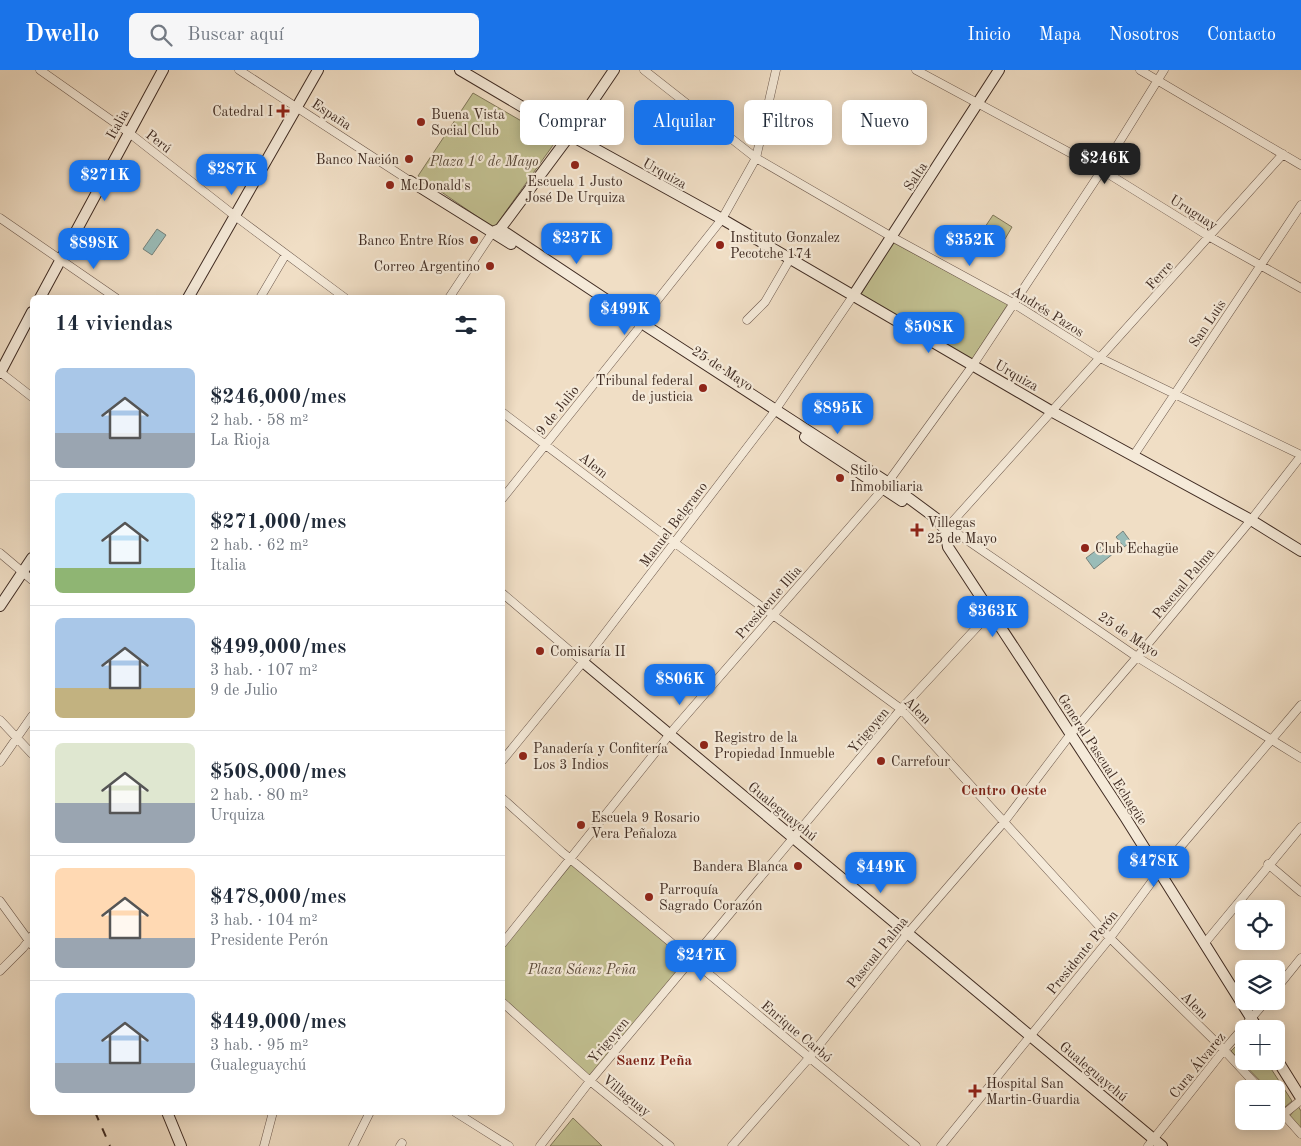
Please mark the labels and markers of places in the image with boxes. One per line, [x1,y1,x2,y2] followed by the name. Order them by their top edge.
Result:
[212,105,273,119] place label: Catedral I
[277,105,289,117] marker: Catedral I
[431,108,505,138] place label: Buena Vista Social Club
[415,116,427,128] marker: Buena Vista Social Club
[1070,142,1140,185] pin: $246K
[316,153,399,167] place label: Banco Nación
[403,153,415,165] marker: Banco Nación
[197,154,267,196] pin: $287K
[569,159,581,171] marker: Escuela 1 Justo José De Urquiza
[70,160,140,202] pin: $271K
[525,175,625,205] place label: Escuela 1 Justo José De Urquiza
[384,179,396,191] marker: McDonald's
[400,179,471,193] place label: McDonald's
[542,222,612,265] pin: $237K
[935,224,1005,267] pin: $352K
[59,228,129,270] pin: $898K
[730,231,840,261] place label: Instituto Gonzalez Pecotche 174
[358,234,464,248] place label: Banco Entre Ríos
[468,234,480,246] marker: Banco Entre Ríos
[714,239,726,251] marker: Instituto Gonzalez Pecotche 174
[374,260,480,274] place label: Correo Argentino
[484,260,496,272] marker: Correo Argentino
[590,294,660,336] pin: $499K
[894,312,964,354] pin: $508K
[595,374,693,404] place label: Tribunal federal de justicia
[697,382,709,394] marker: Tribunal federal de justicia
[803,392,873,435] pin: $895K
[850,464,923,494] place label: Stilo Inmobiliaria
[834,472,846,484] marker: Stilo Inmobiliaria
[927,516,997,546] place label: Villegas 25 de Mayo
[911,524,923,536] marker: Villegas 25 de Mayo
[1079,542,1091,554] marker: Club Echagüe
[1095,542,1179,556] place label: Club Echagüe
[958,596,1028,638] pin: $363K
[534,645,546,657] marker: Comisaría II
[550,645,626,659] place label: Comisaría II
[645,664,715,706] pin: $806K
[714,731,835,761] place label: Registro de la Propiedad Inmueble
[698,739,710,751] marker: Registro de la Propiedad Inmueble
[533,742,668,772] place label: Panadería y Confitería Los 3 Indios
[517,750,529,762] marker: Panadería y Confitería Los 3 Indios
[875,755,887,767] marker: Carrefour
[891,755,950,769] place label: Carrefour
[591,811,700,841] place label: Escuela 9 Rosario Vera Peñaloza
[575,819,587,831] marker: Escuela 9 Rosario Vera Peñaloza
[1119,846,1189,888] pin: $478K
[846,852,916,894] pin: $449K
[693,860,788,874] place label: Bandera Blanca
[792,860,804,872] marker: Bandera Blanca
[659,883,763,913] place label: Parroquía Sagrado Corazón
[643,891,655,903] marker: Parroquía Sagrado Corazón
[666,940,736,982] pin: $247K
[986,1077,1080,1107] place label: Hospital San Martin-Guardia
[968,1084,982,1098] marker: Hospital San Martin-Guardia

